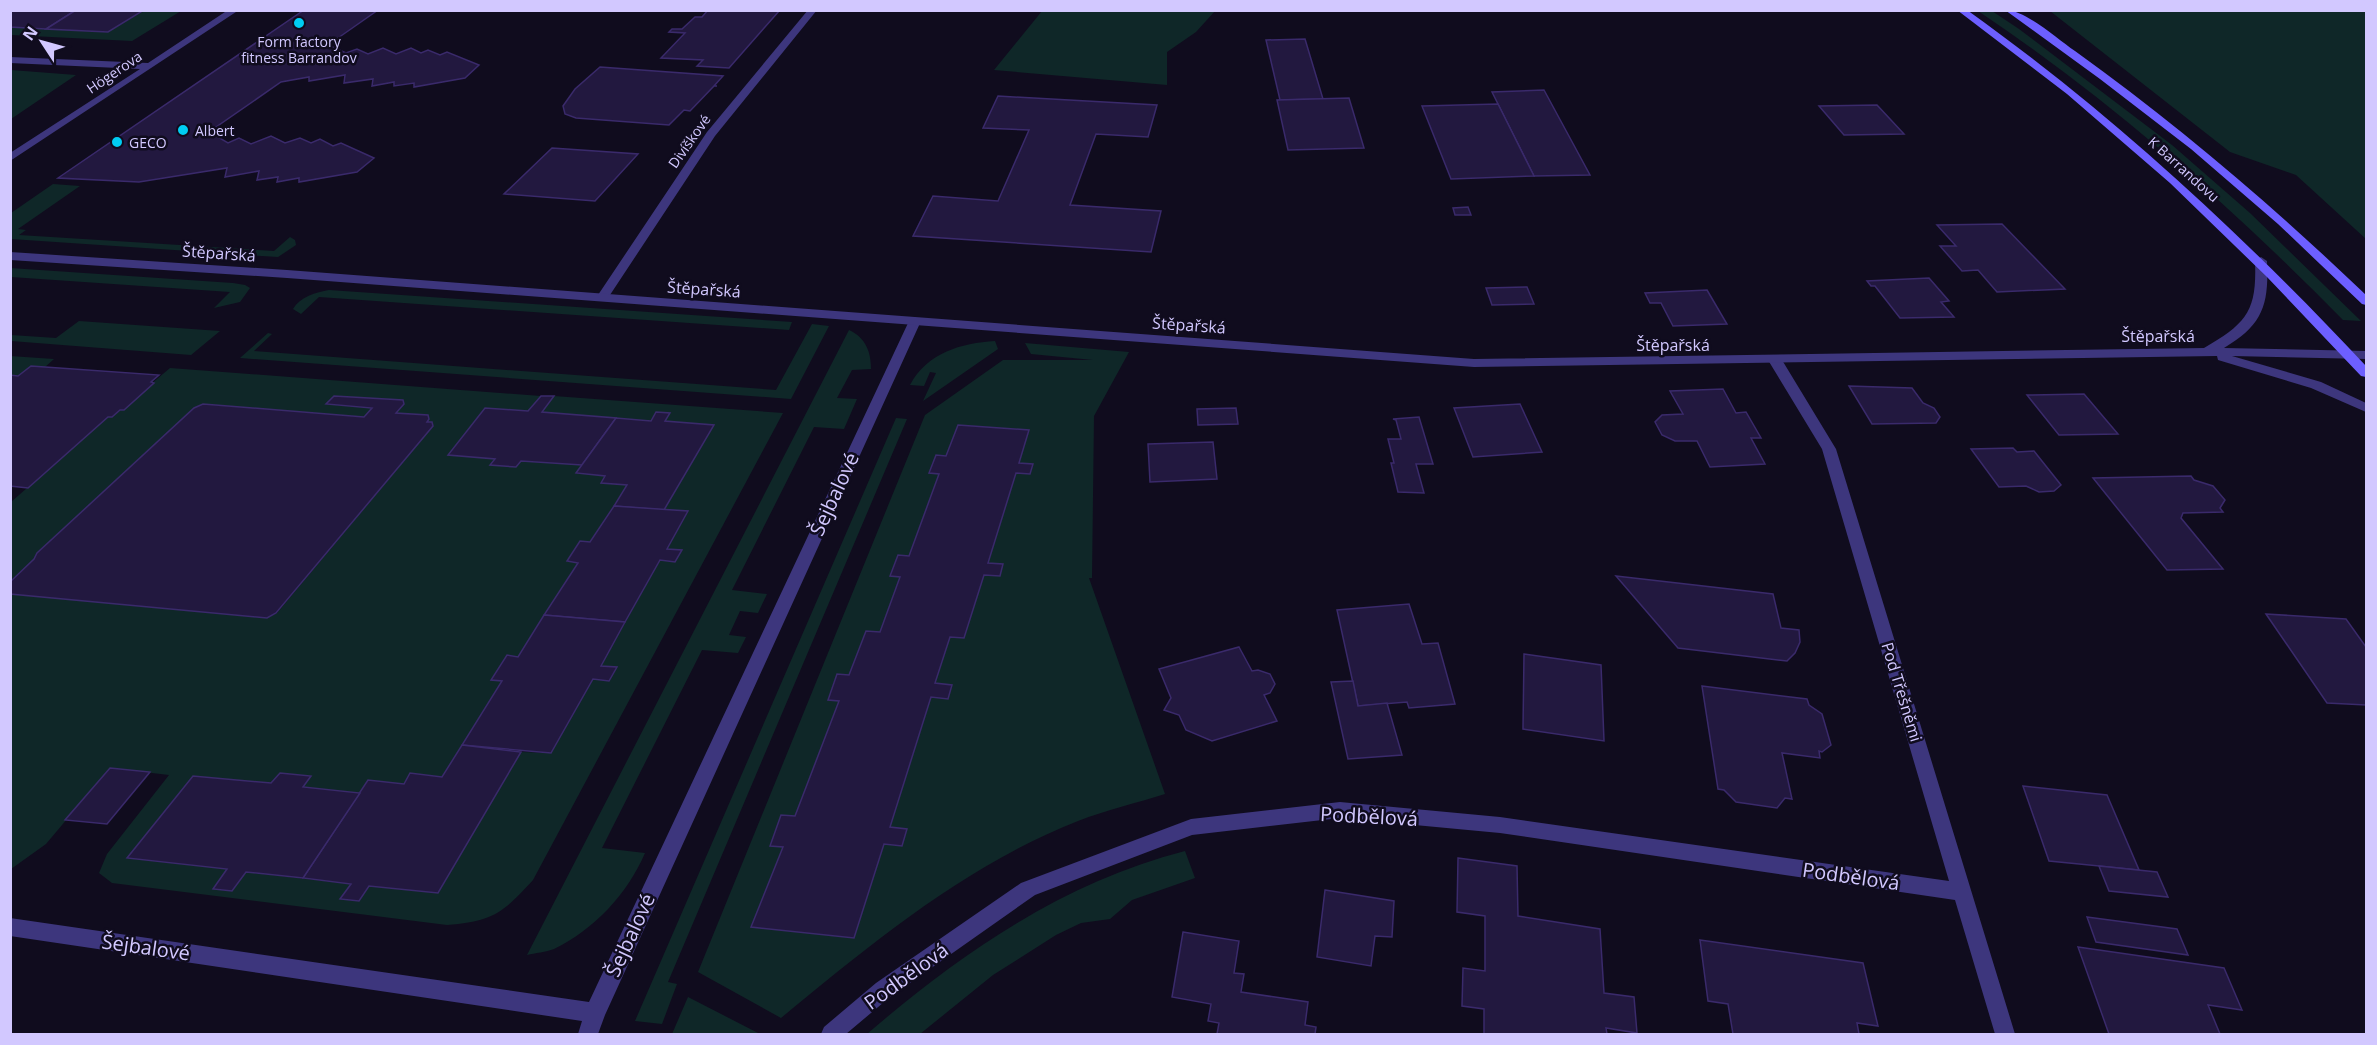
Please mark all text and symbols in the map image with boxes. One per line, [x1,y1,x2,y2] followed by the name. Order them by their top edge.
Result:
[12,12,72,72] north arrow
[292,16,306,30] marker: Form factory fitness Barrandov
[17,21,43,45] text: N
[241,32,357,67] place label: Form factory fitness Barrandov
[83,46,145,98] street label: Högerova
[664,110,715,172] street label: Divíškové
[195,121,235,140] place label: Albert
[176,123,190,137] marker: Albert
[2144,132,2224,206] street label: K Barrandovu
[129,133,167,152] place label: GECO
[110,135,124,149] marker: GECO
[182,239,256,267] street label: Štěpařská
[667,275,741,303] street label: Štěpařská
[1152,311,1226,339] street label: Štěpařská
[2121,325,2195,347] street label: Štěpařská
[1636,334,1710,356] street label: Štěpařská
[803,448,865,540] street label: Šejbalové
[1876,640,1928,744] street label: Pod Třešněmi
[1319,800,1419,832] street label: Podbělová
[1801,856,1901,896] street label: Podbělová
[599,889,661,981] street label: Šejbalové
[100,927,192,967] street label: Šejbalové
[858,936,954,1016] street label: Podbělová

